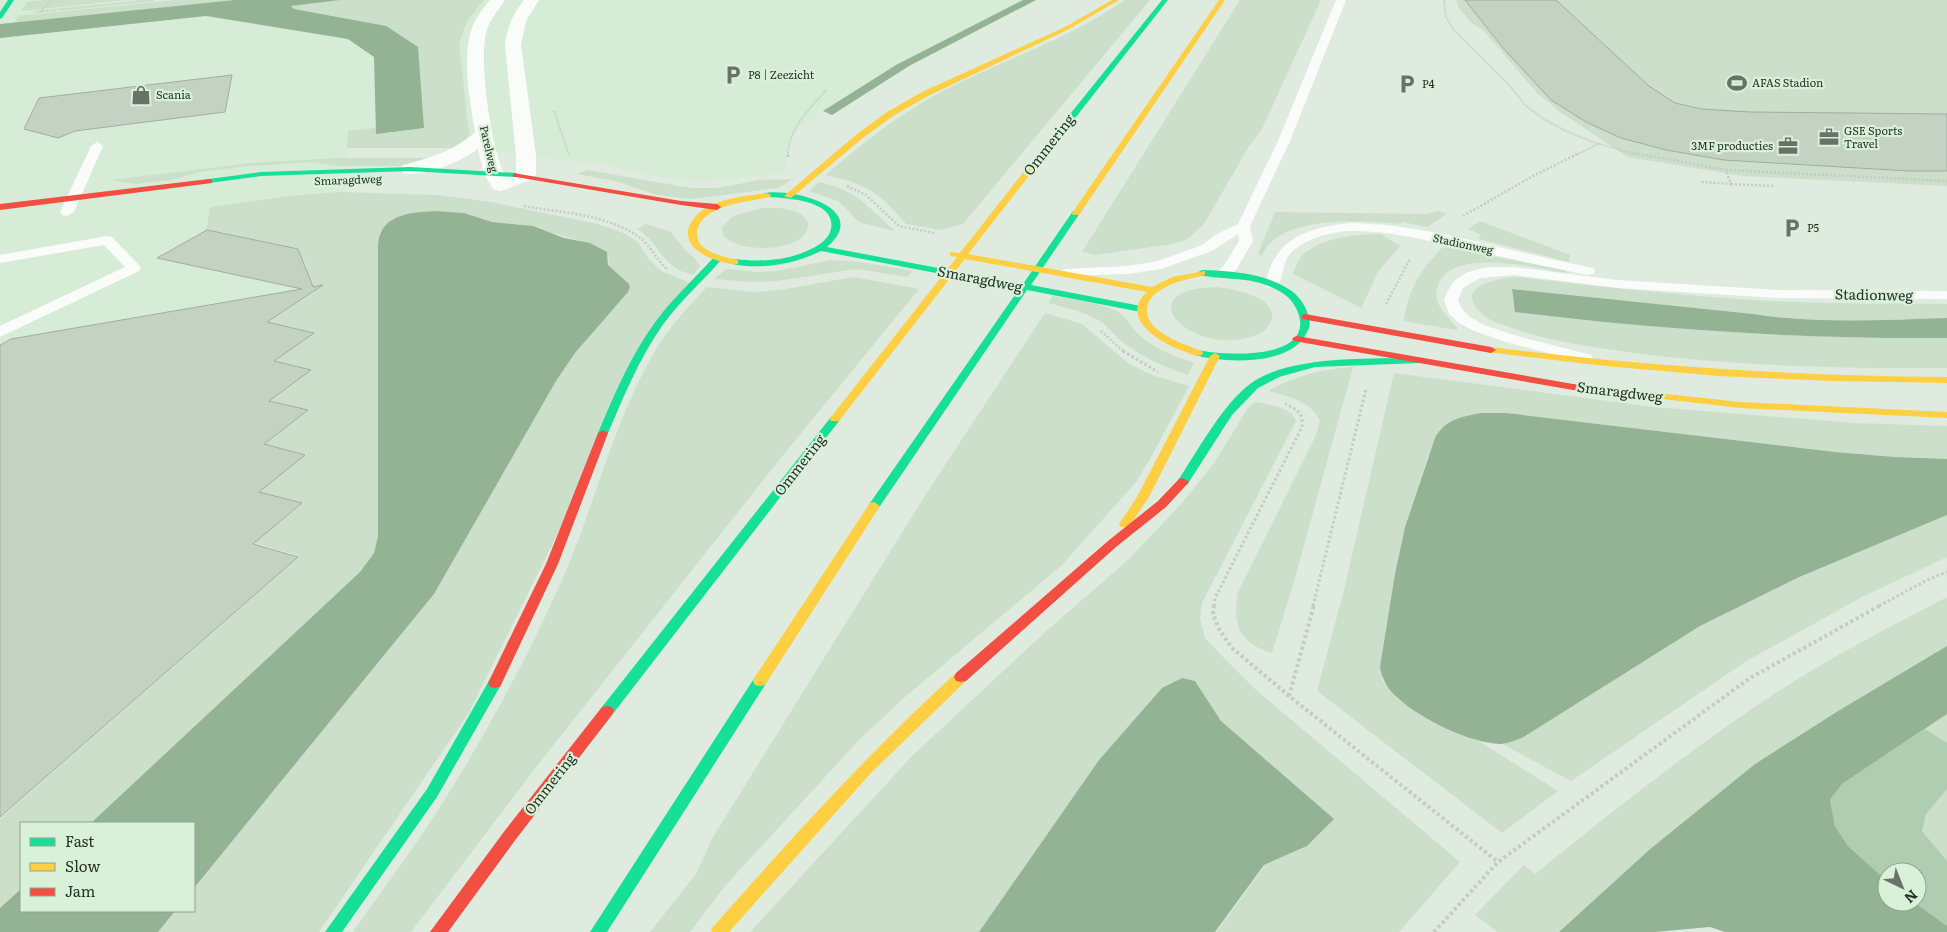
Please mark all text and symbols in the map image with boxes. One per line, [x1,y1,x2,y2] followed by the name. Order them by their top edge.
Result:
[722,64,744,86] parking icon: P8 | Zeezicht
[748,66,815,82] place label: P8 | Zeezicht
[1726,72,1748,94] sports icon: AFAS Stadion
[1396,73,1418,95] parking icon: P4
[1752,74,1823,90] place label: AFAS Stadion
[1422,75,1435,91] place label: P4
[130,84,152,106] shop icon: Scania
[156,86,191,102] place label: Scania
[1018,109,1079,179] street label: Ommering
[1844,122,1902,151] place label: GSE Sports Travel
[477,124,503,175] street label: Parelweg
[1818,126,1840,148] office icon: GSE Sports Travel
[1777,135,1799,157] office icon: 3MF producties
[1691,137,1773,153] place label: 3MF producties
[314,170,383,188] street label: Smaragdweg
[1781,217,1803,239] parking icon: P5
[1807,219,1820,235] place label: P5
[1432,229,1496,257] street label: Stadionweg
[936,260,1025,296] street label: Smaragdweg
[1835,283,1913,305] street label: Stadionweg
[1576,376,1664,406] street label: Smaragdweg
[769,429,830,499] street label: Ommering
[519,748,580,818] street label: Ommering
[20,822,195,912] legend
[65,829,94,852] text: Fast
[65,854,100,877] text: Slow
[1877,862,1927,912] north arrow
[65,879,96,902] text: Jam
[1900,886,1923,909] text: N

